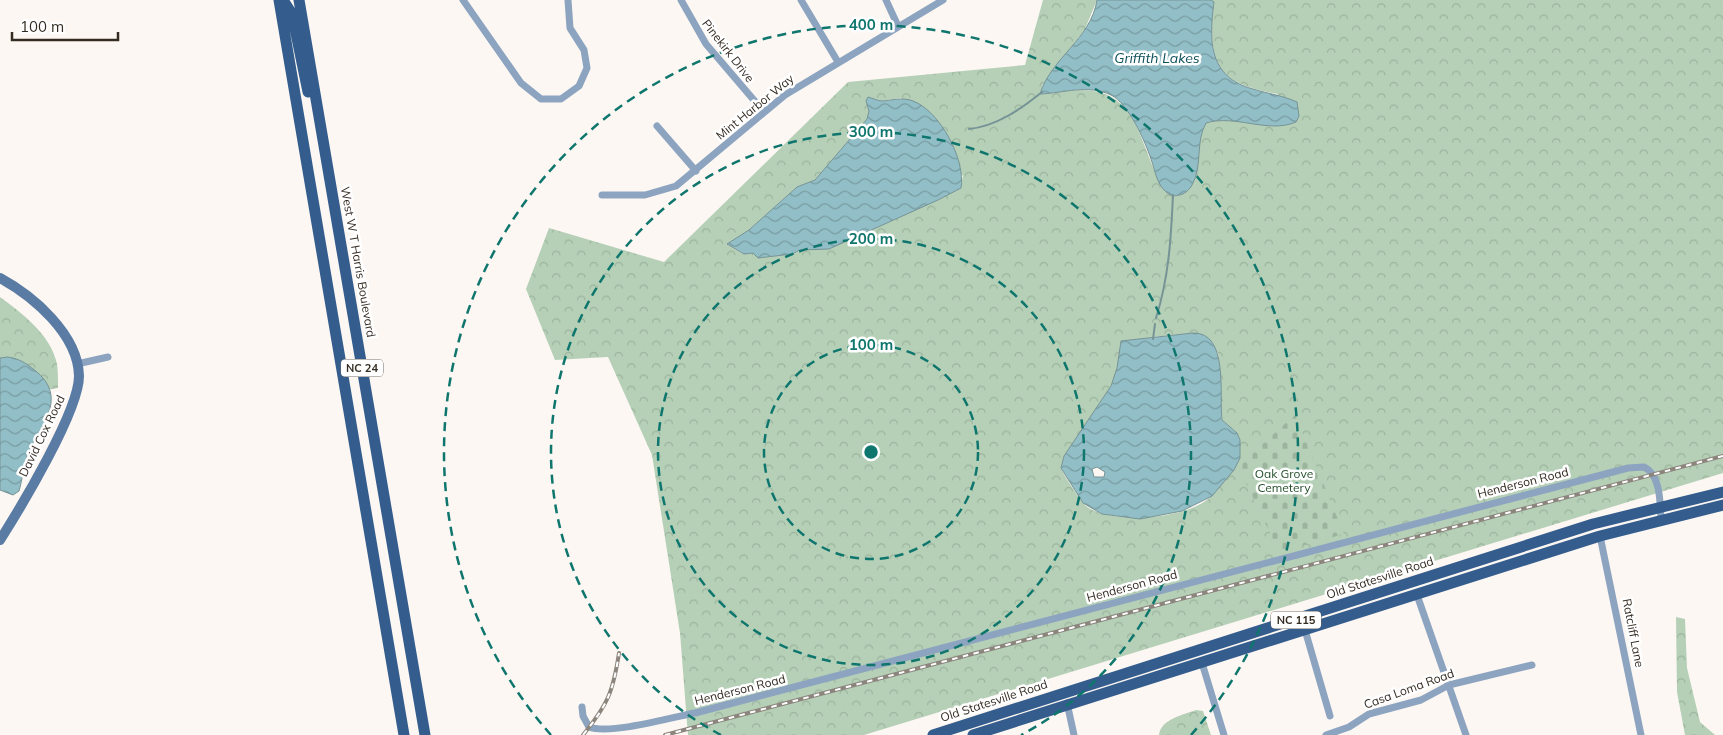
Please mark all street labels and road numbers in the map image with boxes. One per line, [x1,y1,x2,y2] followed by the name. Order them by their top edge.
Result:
[699,16,758,85] street label: Pinekirk Drive
[713,70,797,143] street label: Mint Harbor Way
[338,186,379,338] street label: West W T Harris Boulevard
[341,359,383,376] road number: NC 24
[15,392,68,479] street label: David Cox Road
[1476,464,1570,501] street label: Henderson Road
[1324,553,1435,602] street label: Old Statesville Road
[1085,566,1179,605] street label: Henderson Road
[1619,597,1647,669] street label: Ratcliff Lane
[1271,612,1321,628] road number: NC 115
[1362,665,1456,712] street label: Casa Loma Road
[693,671,787,708] street label: Henderson Road
[938,676,1049,725] street label: Old Statesville Road

